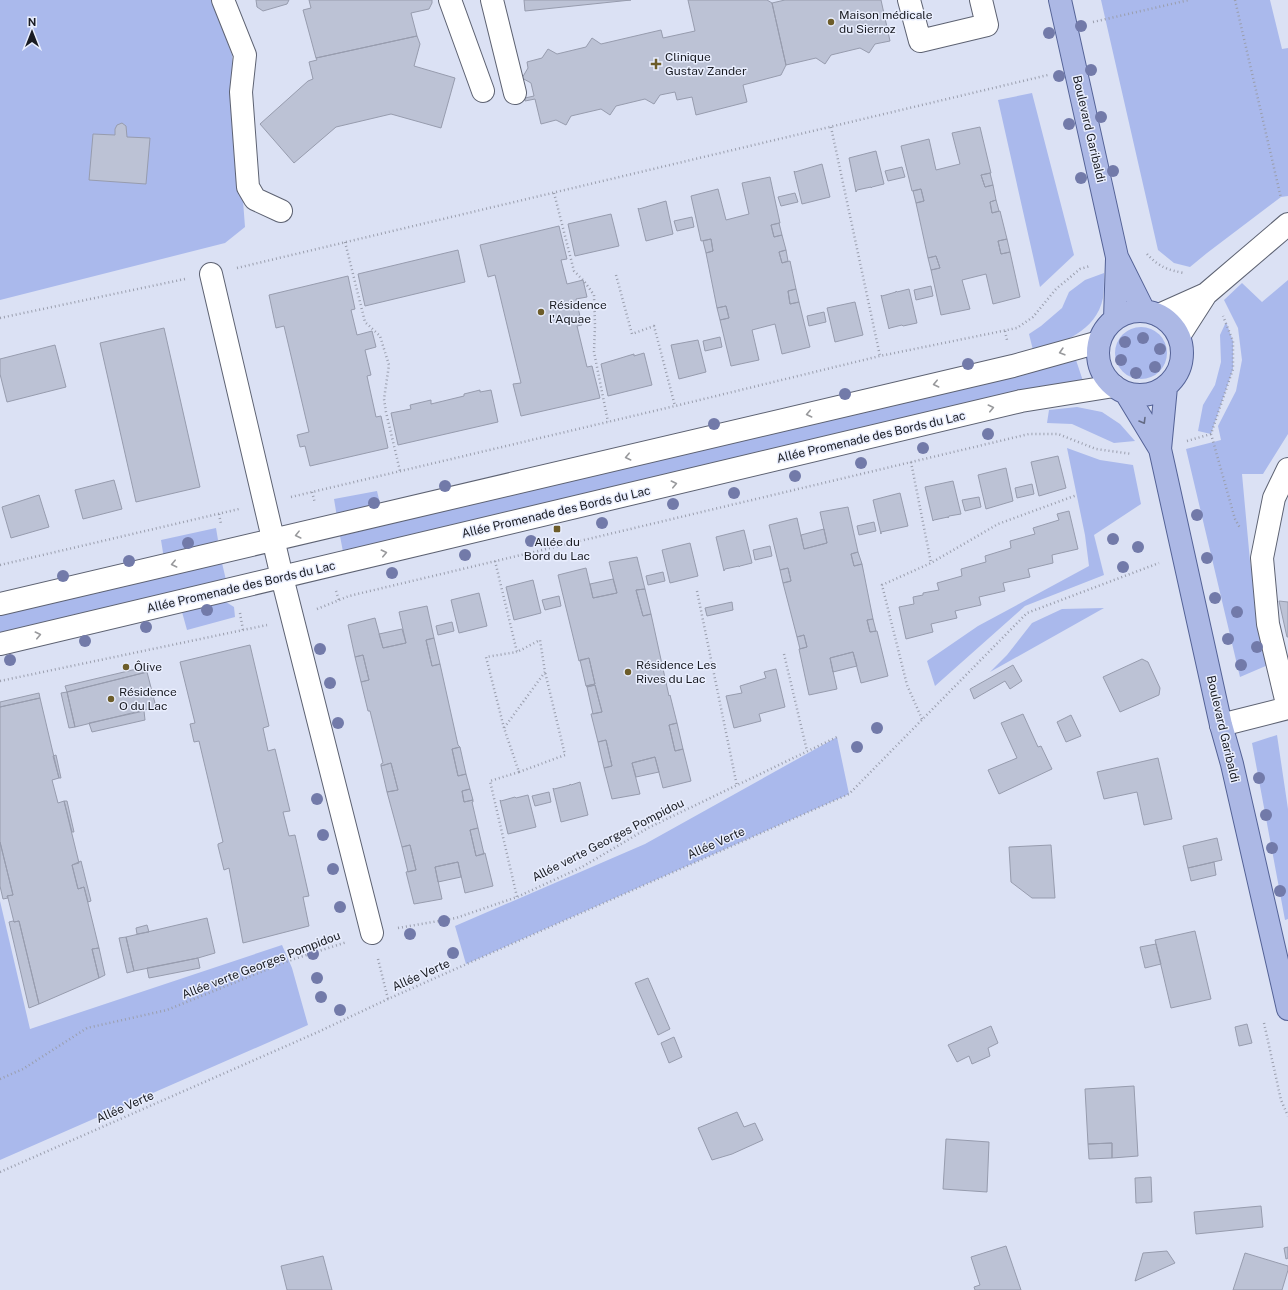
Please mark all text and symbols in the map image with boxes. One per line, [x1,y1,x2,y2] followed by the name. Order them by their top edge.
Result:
[839,8,933,36] place label: Maison médicale du Sierroz
[12,12,52,52] north arrow
[28,16,36,28] text: N
[826,17,836,27] marker: Maison médicale du Sierroz
[665,50,747,78] place label: Clinique Gustav Zander
[650,58,662,70] marker: Clinique Gustav Zander
[1070,74,1108,184] street label: Boulevard Garibaldi
[549,298,607,326] place label: Résidence l'Aquae
[536,307,546,317] marker: Résidence l'Aquae
[1059,347,1066,356] one-way arrow
[933,379,939,387] one-way arrow
[987,405,994,413] one-way arrow
[775,408,967,466] street label: Allée Promenade des Bords du Lac
[806,409,813,417] one-way arrow
[1138,417,1146,424] one-way arrow
[625,452,632,460] one-way arrow
[670,480,677,489] one-way arrow
[460,483,652,541] street label: Allée Promenade des Bords du Lac
[552,524,562,534] marker: Allée du Bord du Lac
[295,530,301,538] one-way arrow
[524,535,590,563] place label: Allée du Bord du Lac
[380,549,387,557] one-way arrow
[145,558,337,616] street label: Allée Promenade des Bords du Lac
[171,559,178,568] one-way arrow
[35,631,41,639] one-way arrow
[636,658,716,686] place label: Résidence Les Rives du Lac
[134,660,162,674] place label: Ôlive
[121,662,131,672] marker: Ôlive
[623,667,633,677] marker: Résidence Les Rives du Lac
[1204,674,1242,784] street label: Boulevard Garibaldi
[119,685,177,713] place label: Résidence O du Lac
[106,694,116,704] marker: Résidence O du Lac
[530,795,686,885] street label: Allée verte Georges Pompidou
[685,824,747,862] street label: Allée Verte
[180,928,342,1002] street label: Allée verte Georges Pompidou
[390,956,452,994] street label: Allée Verte
[94,1088,156,1126] street label: Allée Verte

